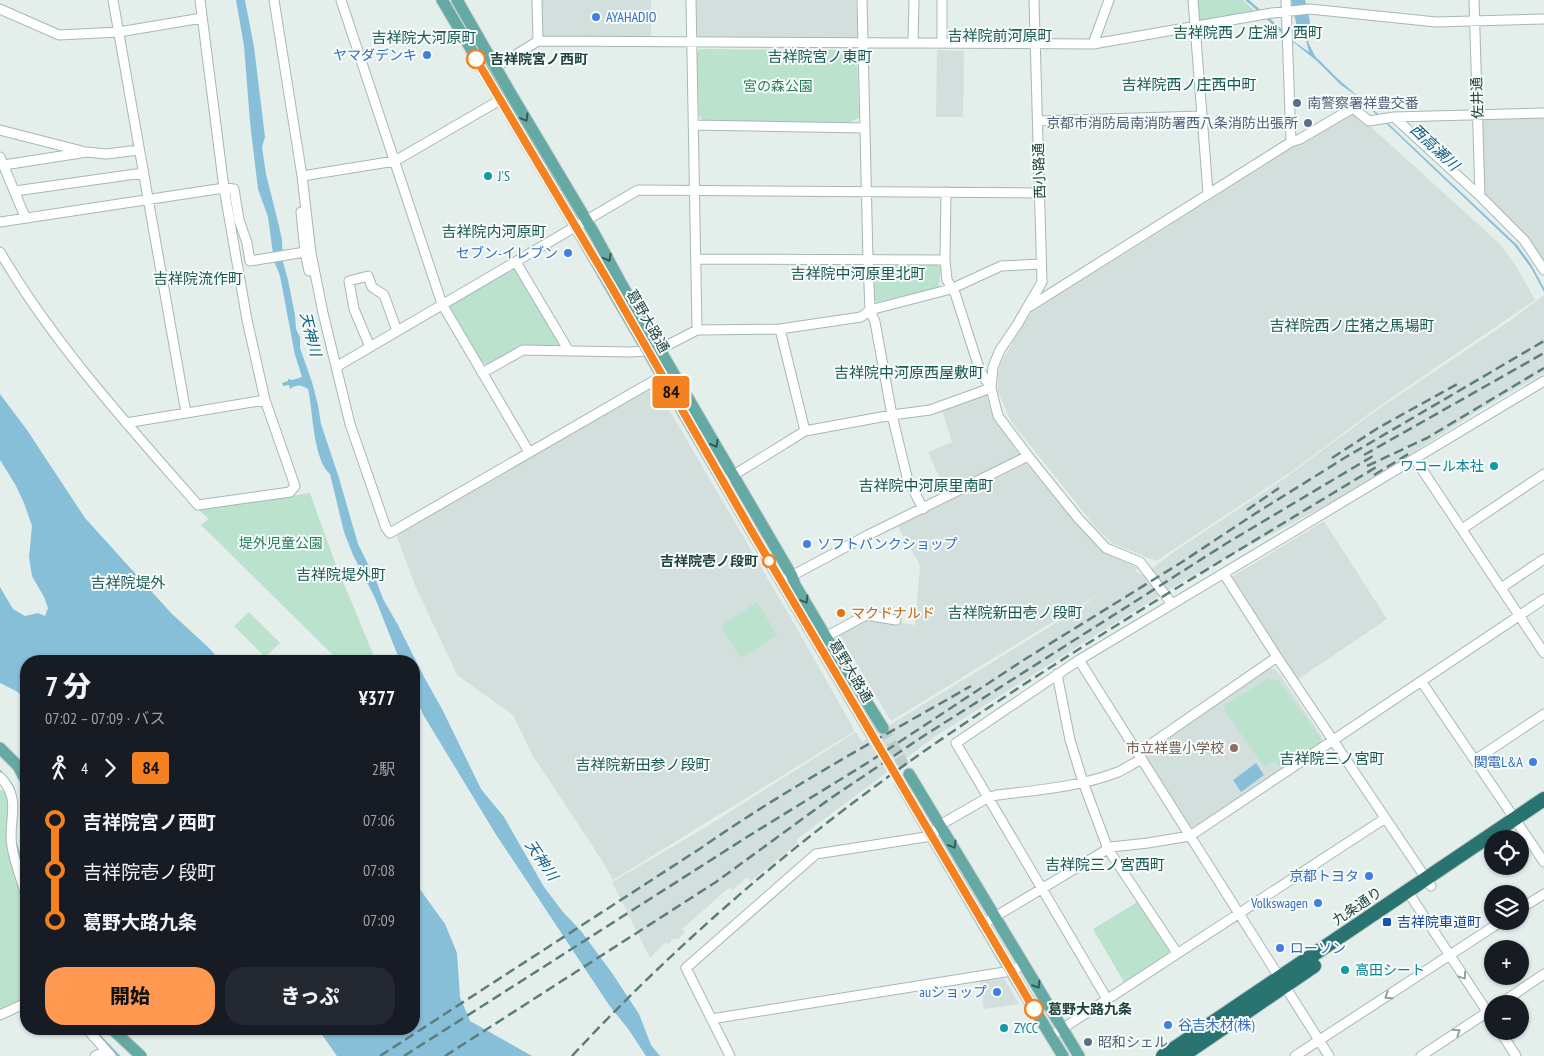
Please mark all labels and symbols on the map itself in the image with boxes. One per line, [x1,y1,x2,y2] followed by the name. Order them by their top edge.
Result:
[606,8,657,26] place label: AYAHADIO
[590,11,602,23] marker: AYAHADIO
[1173,23,1323,42] district label: 吉祥院西ノ庄淵ノ西町
[947,26,1053,45] district label: 吉祥院前河原町
[371,28,477,47] district label: 吉祥院大河原町
[333,46,417,64] place label: ヤマダデンキ
[767,47,873,66] district label: 吉祥院宮ノ東町
[421,49,433,61] marker: ヤマダデンキ
[466,49,486,69] marker: 吉祥院宮ノ西町
[490,50,588,68] place label: 吉祥院宮ノ西町
[1121,75,1257,94] district label: 吉祥院西ノ庄西中町
[743,77,813,95] park label: 宮の森公園
[1467,77,1487,119] street label: 佐井通
[1307,94,1419,112] place label: 南警察署祥豊交番
[1291,97,1303,109] marker: 南警察署祥豊交番
[519,113,529,122] one-way arrow
[1046,114,1298,132] place label: 京都市消防局南消防署西八条消防出張所
[1302,117,1314,129] marker: 京都市消防局南消防署西八条消防出張所
[1407,120,1465,176] water label: 西高瀬川
[1029,143,1049,199] street label: 西小路通
[497,167,510,185] place label: J'S
[482,170,494,182] marker: J'S
[441,222,547,241] district label: 吉祥院内河原町
[456,244,558,262] place label: セブン-イレブン
[562,247,574,259] marker: セブン-イレブン
[602,253,612,262] one-way arrow
[790,264,926,283] district label: 吉祥院中河原里北町
[153,269,243,288] district label: 吉祥院流作町
[623,286,673,356] street label: 葛野大路通
[296,310,326,360] water label: 天神川
[1269,316,1435,335] district label: 吉祥院西ノ庄猪之馬場町
[834,363,984,382] district label: 吉祥院中河原西屋敷町
[648,376,694,408] line badge: 84
[709,439,719,448] one-way arrow
[1400,457,1484,475] place label: ワコール本社
[1488,460,1500,472] marker: ワコール本社
[858,476,994,495] district label: 吉祥院中河原里南町
[239,534,323,552] park label: 堤外児童公園
[817,535,958,553] place label: ソフトバンクショップ
[801,538,813,550] marker: ソフトバンクショップ
[660,552,758,570] place label: 吉祥院壱ノ段町
[762,554,776,568] marker: 吉祥院壱ノ段町
[296,565,386,584] district label: 吉祥院堤外町
[90,573,166,592] district label: 吉祥院堤外
[798,595,808,604] one-way arrow
[947,603,1083,622] district label: 吉祥院新田壱ノ段町
[851,604,935,622] place label: マクドナルド
[835,607,847,619] marker: マクドナルド
[825,636,877,706] street label: 葛野大路通
[1126,739,1224,757] place label: 市立祥豊小学校
[1228,742,1240,754] marker: 市立祥豊小学校
[1279,749,1385,768] district label: 吉祥院三ノ宮町
[1473,753,1523,771] place label: 関電L&A
[575,755,711,774] district label: 吉祥院新田参ノ段町
[1527,756,1539,768] marker: 関電L&A
[522,836,564,886] water label: 天神川
[946,840,956,849] one-way arrow
[1045,855,1165,874] district label: 吉祥院三ノ宮西町
[1289,867,1359,885] place label: 京都トヨタ
[1363,870,1375,882] marker: 京都トヨタ
[1329,883,1385,929] street label: 九条通り
[1250,894,1308,912] place label: Volkswagen
[1312,897,1324,909] marker: Volkswagen
[1397,913,1481,931] place label: 吉祥院車道町
[1381,916,1393,928] marker: 吉祥院車道町
[1290,939,1346,957] place label: ローソン
[1274,942,1286,954] marker: ローソン
[1355,961,1425,979] place label: 高田シート
[1339,964,1351,976] marker: 高田シート
[1457,970,1466,980] one-way arrow
[1030,979,1040,988] one-way arrow
[919,983,987,1001] place label: auショップ
[991,986,1003,998] marker: auショップ
[1384,990,1394,999] one-way arrow
[1024,999,1044,1019] marker: 葛野大路九条
[1048,1000,1132,1018] place label: 葛野大路九条
[1178,1016,1255,1034] place label: 谷吉木材(株)
[1014,1019,1039,1037] place label: ZYCC
[1162,1019,1174,1031] marker: 谷吉木材(株)
[998,1022,1010,1034] marker: ZYCC
[1451,1029,1460,1038] one-way arrow
[1098,1033,1168,1051] place label: 昭和シェル
[1082,1036,1094,1048] marker: 昭和シェル

